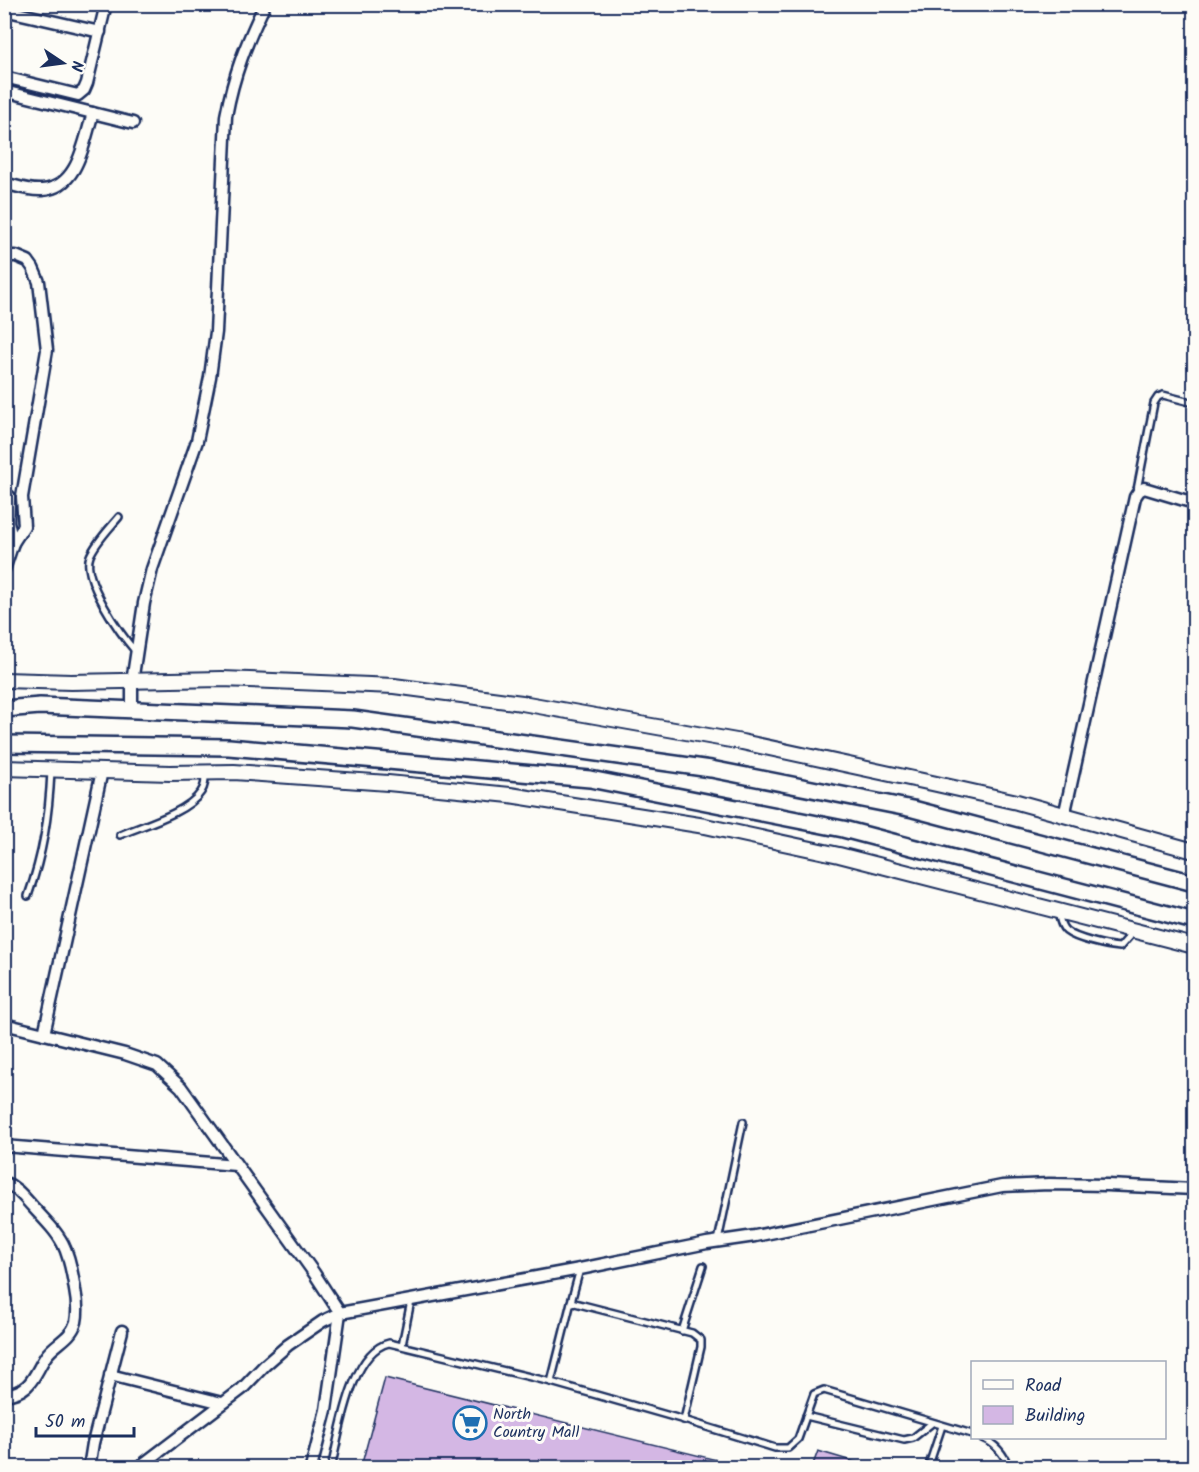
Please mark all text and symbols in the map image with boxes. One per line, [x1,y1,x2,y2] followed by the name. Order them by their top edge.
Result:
[33,33,93,93] north arrow
[63,58,89,74] text: N
[971,1361,1166,1439] legend
[1025,1372,1062,1401] text: Road
[36,1400,134,1438] scale bar
[493,1402,580,1445] place label: North Country Mall
[1025,1402,1085,1431] text: Building
[452,1405,488,1441] supermarket icon: North Country Mall
[45,1408,85,1437] text: 50 m

